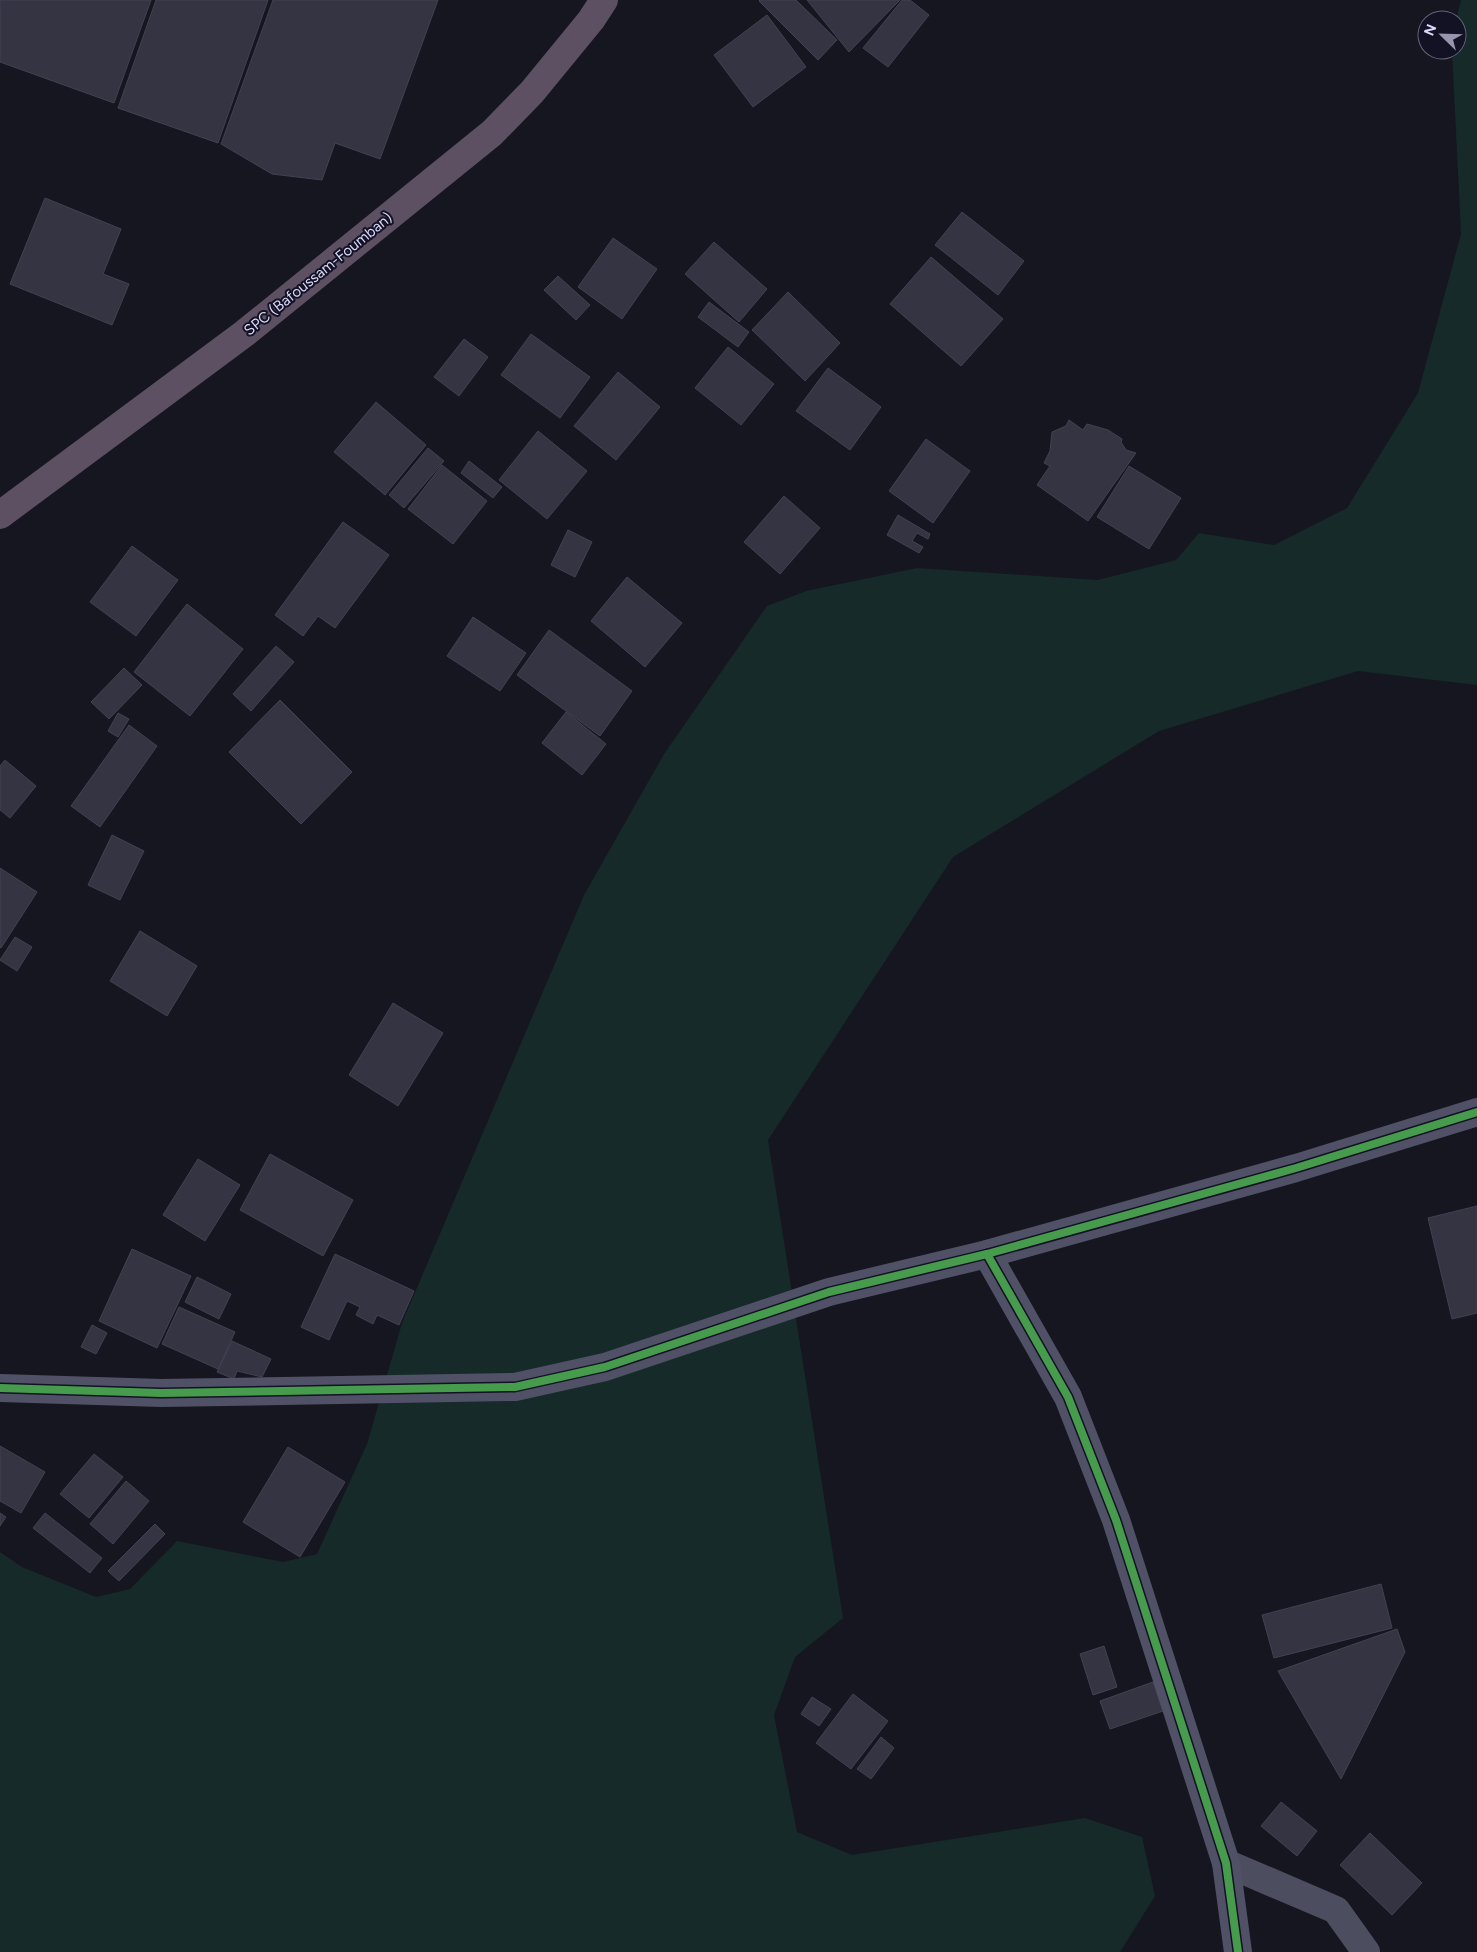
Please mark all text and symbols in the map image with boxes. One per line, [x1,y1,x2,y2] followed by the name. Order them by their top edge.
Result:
[1417,10,1467,60] north arrow
[1421,22,1440,38] text: N
[240,209,396,339] street label: SPC (Bafoussam-Foumban)

